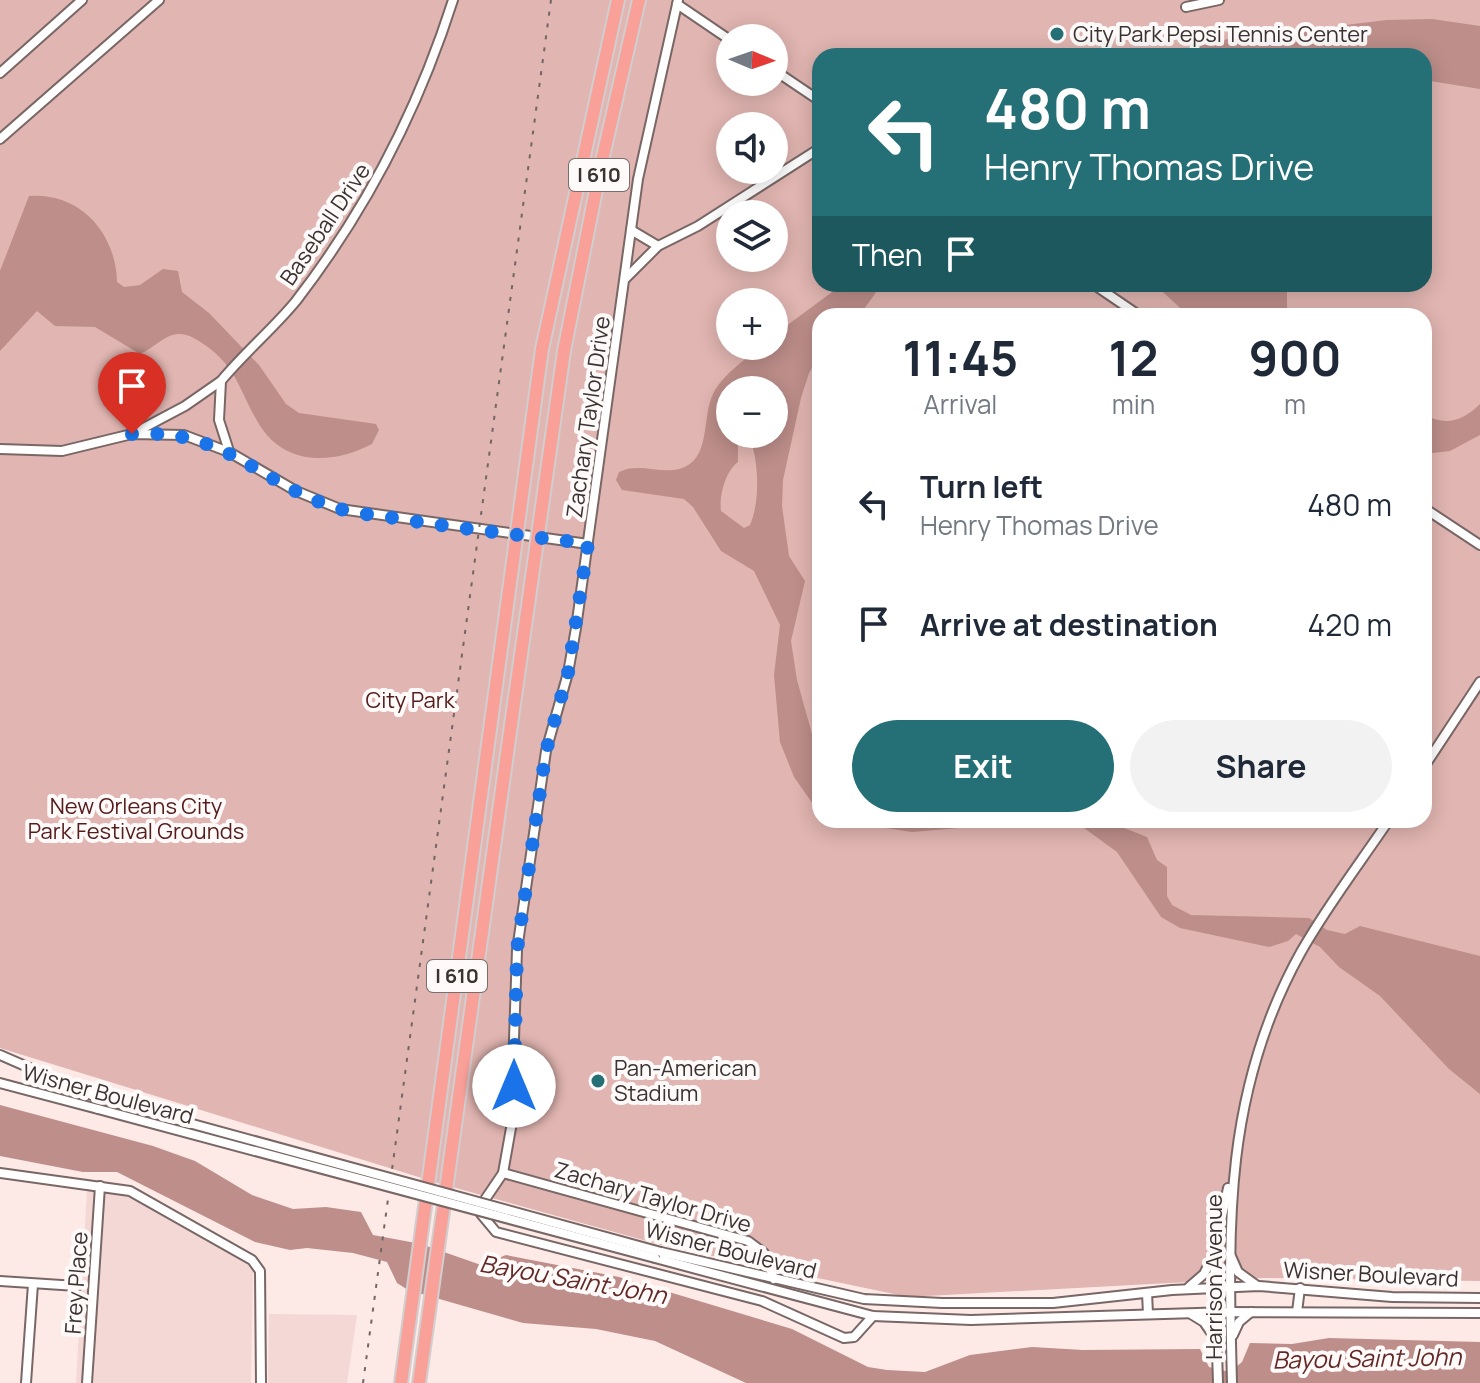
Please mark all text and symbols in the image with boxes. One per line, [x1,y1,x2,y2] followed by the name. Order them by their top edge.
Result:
[1073,19,1368,49] place label: City Park Pepsi Tennis Center
[716,24,788,96] north arrow
[716,24,788,448] map controls
[1048,25,1066,43] marker: City Park Pepsi Tennis Center
[984,69,1151,146] text: 480 m
[852,80,956,184] icon: left
[716,112,788,184] button: sound
[984,142,1314,191] text: Henry Thomas Drive
[273,157,377,291] street label: Baseball Drive
[569,159,629,191] road number: I 610
[716,200,788,272] button: layers
[939,232,983,276] icon: arrive
[852,234,923,275] text: Then
[716,288,788,360] button: +
[559,314,617,520] street label: Zachary Taylor Drive
[902,325,1018,390] text: 11:45
[1109,325,1158,390] text: 12
[1249,325,1342,390] text: 900
[98,352,166,434] pin
[110,364,154,408] icon: arrive
[716,376,788,448] button: −
[923,386,997,422] text: Arrival
[1112,386,1155,422] text: min
[1284,386,1306,422] text: m
[920,466,1043,507] text: Turn left
[852,482,896,526] icon: left
[1307,484,1392,525] text: 480 m
[920,507,1159,543] text: Henry Thomas Drive
[852,602,896,646] icon: arrive
[920,604,1218,645] text: Arrive at destination
[1307,604,1392,645] text: 420 m
[365,685,456,715] park label: City Park
[852,720,1114,812] button: Exit
[1130,720,1392,812] button: Share
[28,791,244,846] park label: New Orleans City Park Festival Grounds
[427,960,487,992] road number: I 610
[472,1044,556,1128] position arrow
[614,1053,757,1108] place label: Pan-American Stadium
[19,1057,197,1131] street label: Wisner Boulevard
[589,1072,607,1090] marker: Pan-American Stadium
[551,1155,755,1240] street label: Zachary Taylor Drive
[1199,1194,1229,1360] street label: Harrison Avenue
[642,1214,820,1286] street label: Wisner Boulevard
[57,1231,95,1335] street label: Frey Place
[477,1246,670,1311] water label: Bayou Saint John
[1283,1254,1459,1294] street label: Wisner Boulevard
[1272,1339,1462,1376] water label: Bayou Saint John

